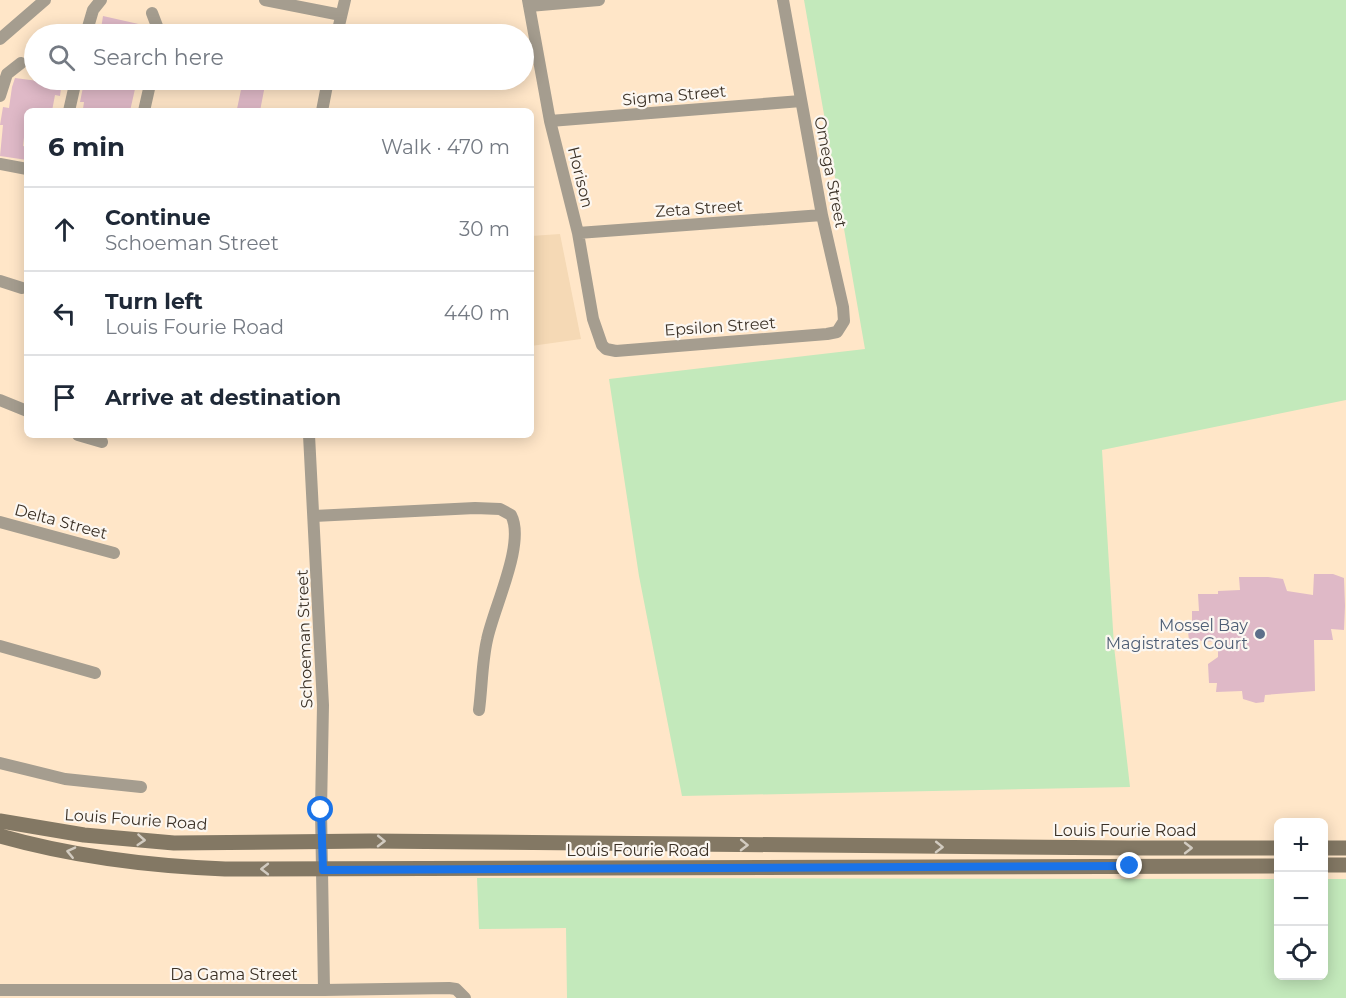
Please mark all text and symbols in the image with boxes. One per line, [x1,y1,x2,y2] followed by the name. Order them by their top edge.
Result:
[24,24,534,90] search box
[45,41,78,74] icon: search
[93,44,224,71] text: Search here
[621,81,727,109] street label: Sigma Street
[810,115,851,230] street label: Omega Street
[48,131,125,163] text: 6 min
[381,135,510,159] text: Walk · 470 m
[564,145,597,210] street label: Horison
[654,196,744,221] street label: Zeta Street
[105,204,211,231] text: Continue
[48,213,81,246] icon: ahead
[459,217,510,241] text: 30 m
[105,231,279,255] text: Schoeman Street
[105,288,203,315] text: Turn left
[48,297,81,330] icon: left
[444,301,510,325] text: 440 m
[664,313,777,340] street label: Epsilon Street
[105,315,284,339] text: Louis Fourie Road
[48,381,81,414] icon: arrive
[105,384,341,411] text: Arrive at destination
[12,500,110,543] street label: Delta Street
[293,569,316,709] street label: Schoeman Street
[1106,616,1248,653] place label: Mossel Bay Magistrates Court
[1253,627,1267,641] marker: Mossel Bay Magistrates Court
[307,796,333,822] route start
[64,805,208,834] street label: Louis Fourie Road
[1274,818,1328,980] map controls
[1274,818,1328,872] button: +
[1053,821,1197,840] street label: Louis Fourie Road
[137,833,146,846] one-way arrow
[376,835,385,847] one-way arrow
[739,839,748,851] one-way arrow
[934,840,943,853] one-way arrow
[566,841,710,860] street label: Louis Fourie Road
[1183,842,1192,854] one-way arrow
[66,847,76,860] one-way arrow
[1116,852,1142,878] route end
[260,863,269,875] one-way arrow
[1274,872,1328,926] button: −
[1274,926,1328,980] button: locate
[170,965,298,984] street label: Da Gama Street

